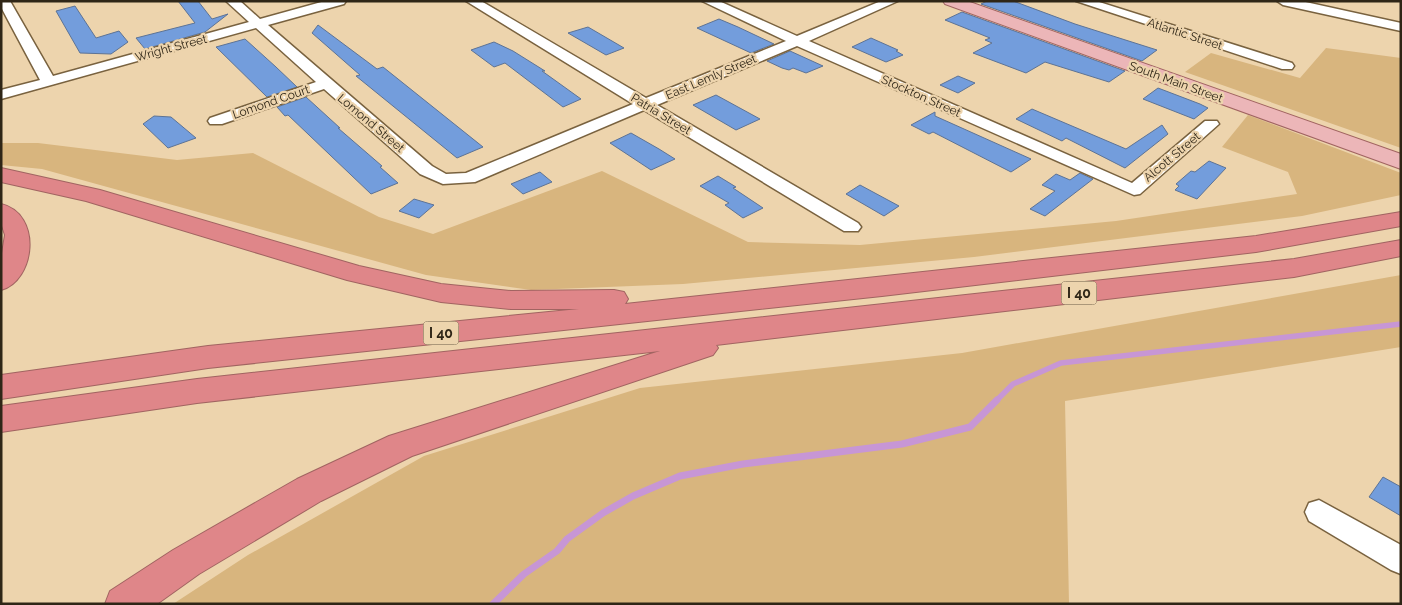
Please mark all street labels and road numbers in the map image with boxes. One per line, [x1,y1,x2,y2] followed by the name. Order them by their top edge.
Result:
[1146,15,1224,53] street label: Atlantic Street
[134,32,208,64] street label: Wright Street
[664,52,758,102] street label: East Lemly Street
[1127,59,1225,105] street label: South Main Street
[879,72,963,120] street label: Stockton Street
[231,82,311,122] street label: Lomond Court
[335,91,407,155] street label: Lomond Street
[628,91,694,137] street label: Patria Street
[1141,129,1203,185] street label: Alcott Street
[1062,282,1096,304] road number: I 40
[424,322,458,344] road number: I 40

